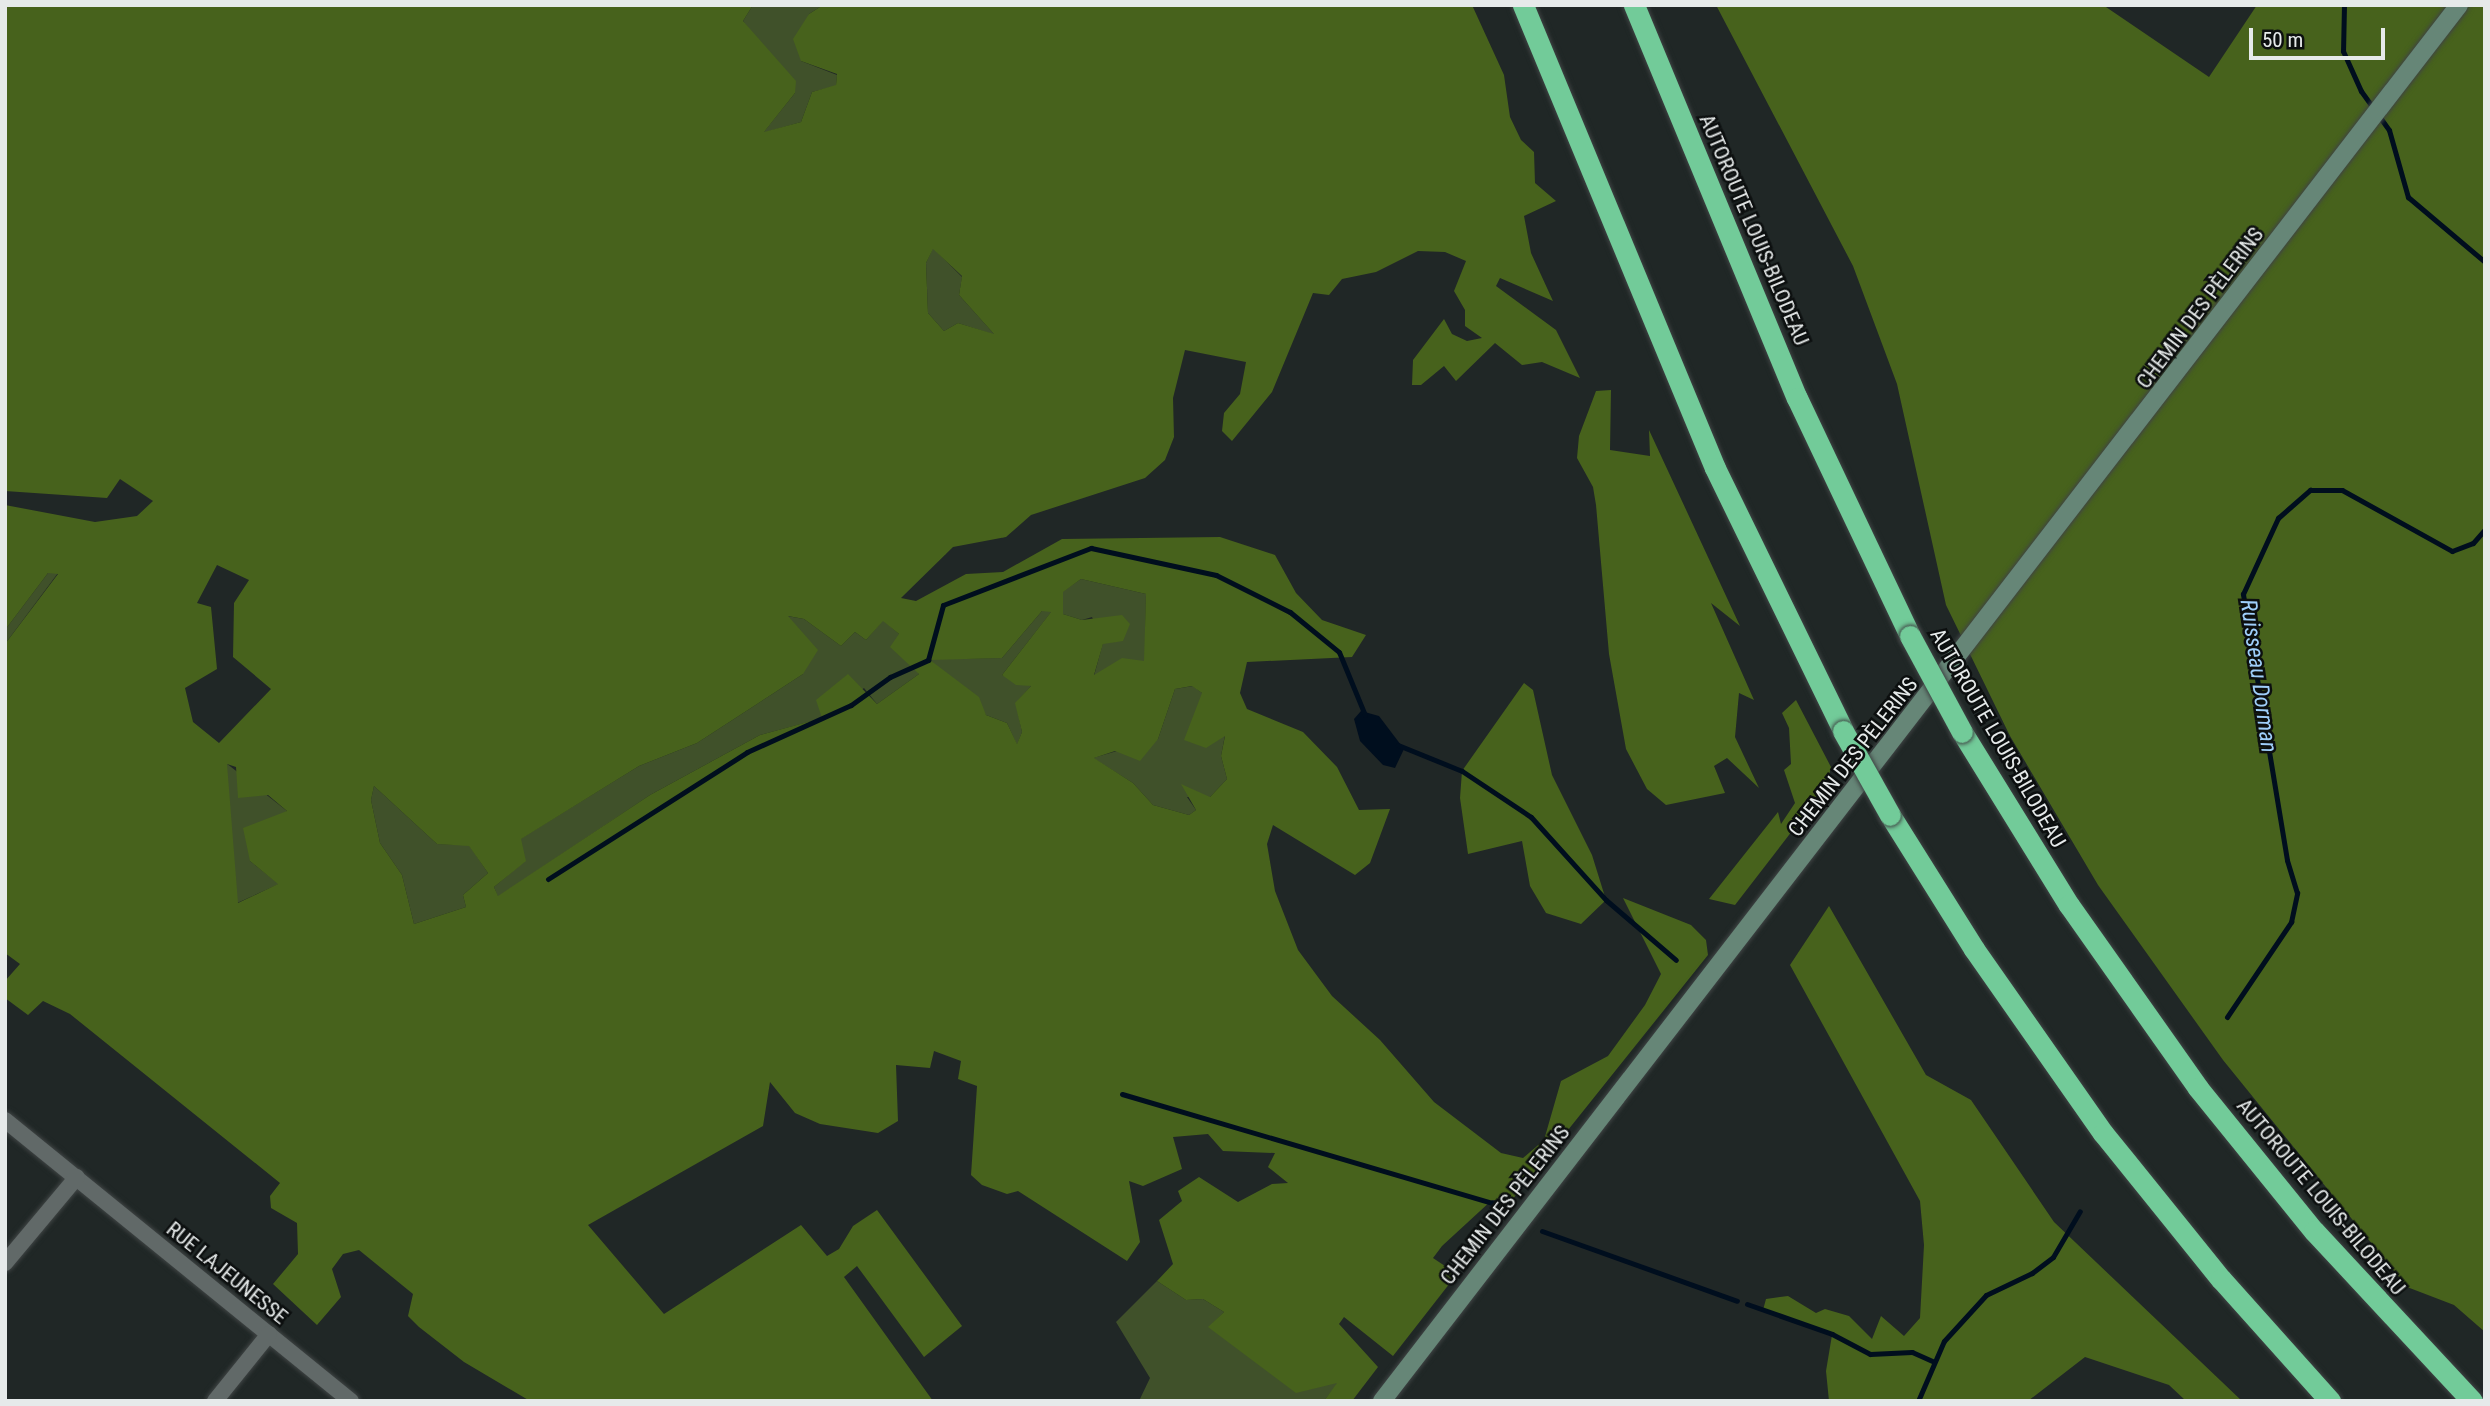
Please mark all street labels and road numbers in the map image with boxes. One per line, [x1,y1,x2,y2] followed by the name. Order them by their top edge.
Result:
[1694,111,1814,349] street label: AUTOROUTE LOUIS-BILODEAU
[2131,222,2269,394] street label: CHEMIN DES PÈLERINS
[1925,624,2071,852] street label: AUTOROUTE LOUIS-BILODEAU
[1783,672,1923,842] street label: CHEMIN DES PÈLERINS
[2231,1094,2411,1300] street label: AUTOROUTE LOUIS-BILODEAU
[1435,1120,1575,1290] street label: CHEMIN DES PÈLERINS
[161,1216,293,1330] street label: RUE LAJEUNESSE

